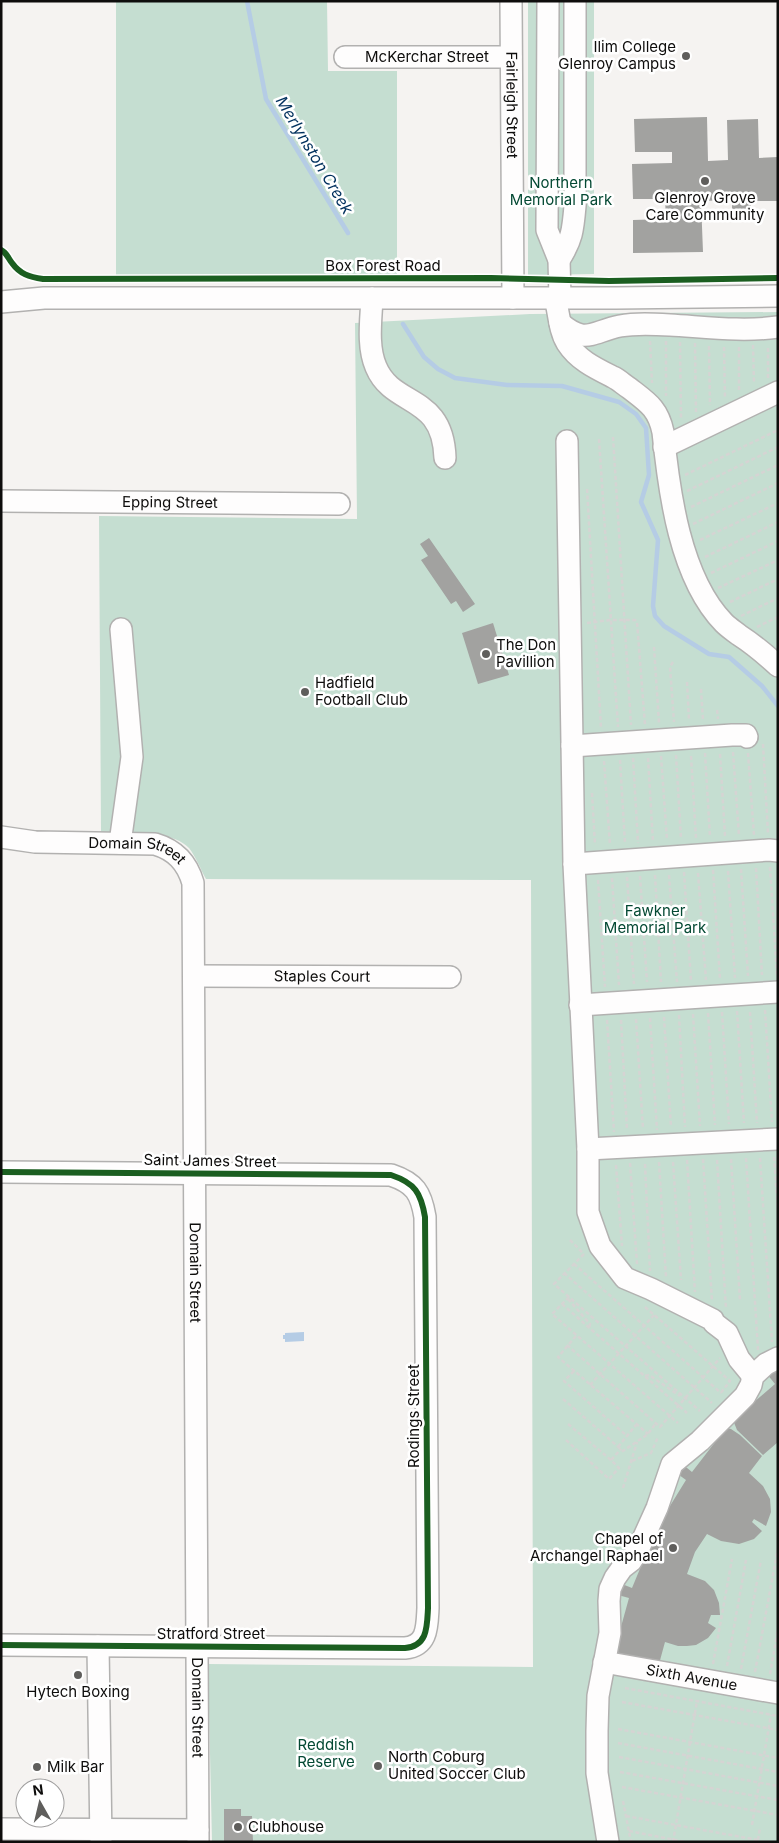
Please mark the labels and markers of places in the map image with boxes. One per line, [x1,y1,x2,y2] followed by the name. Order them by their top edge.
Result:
[558,37,676,73] place label: Ilim College Glenroy Campus
[680,50,692,62] marker: Ilim College Glenroy Campus
[699,175,711,187] marker: Glenroy Grove Care Community
[646,188,765,224] place label: Glenroy Grove Care Community
[496,635,556,671] place label: The Don Pavillion
[480,648,492,660] marker: The Don Pavillion
[315,673,408,709] place label: Hadfield Football Club
[299,686,311,698] marker: Hadfield Football Club
[530,1529,663,1565] place label: Chapel of Archangel Raphael
[667,1542,679,1554] marker: Chapel of Archangel Raphael
[72,1669,84,1681] marker: Hytech Boxing
[26,1682,130,1701] place label: Hytech Boxing
[388,1747,526,1783] place label: North Coburg United Soccer Club
[47,1757,105,1776] place label: Milk Bar
[372,1760,384,1772] marker: North Coburg United Soccer Club
[31,1761,43,1773] marker: Milk Bar
[248,1817,324,1836] place label: Clubhouse
[232,1821,244,1833] marker: Clubhouse

